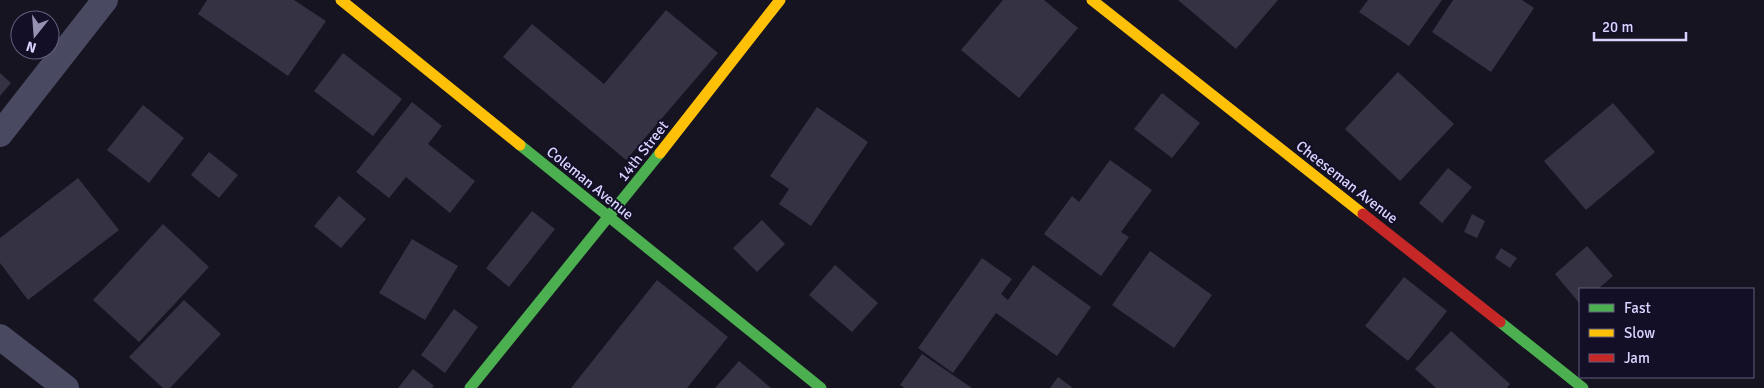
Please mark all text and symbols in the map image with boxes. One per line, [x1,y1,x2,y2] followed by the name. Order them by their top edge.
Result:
[10,10,60,60] north arrow
[1594,10,1686,42] scale bar
[1602,18,1633,36] text: 20 m
[24,37,38,57] text: N
[614,117,672,185] street label: 14th Street
[1292,137,1402,227] street label: Cheeseman Avenue
[543,143,637,223] street label: Coleman Avenue
[1579,288,1754,378] legend
[1624,299,1651,317] text: Fast
[1624,324,1655,342] text: Slow
[1624,349,1650,367] text: Jam

